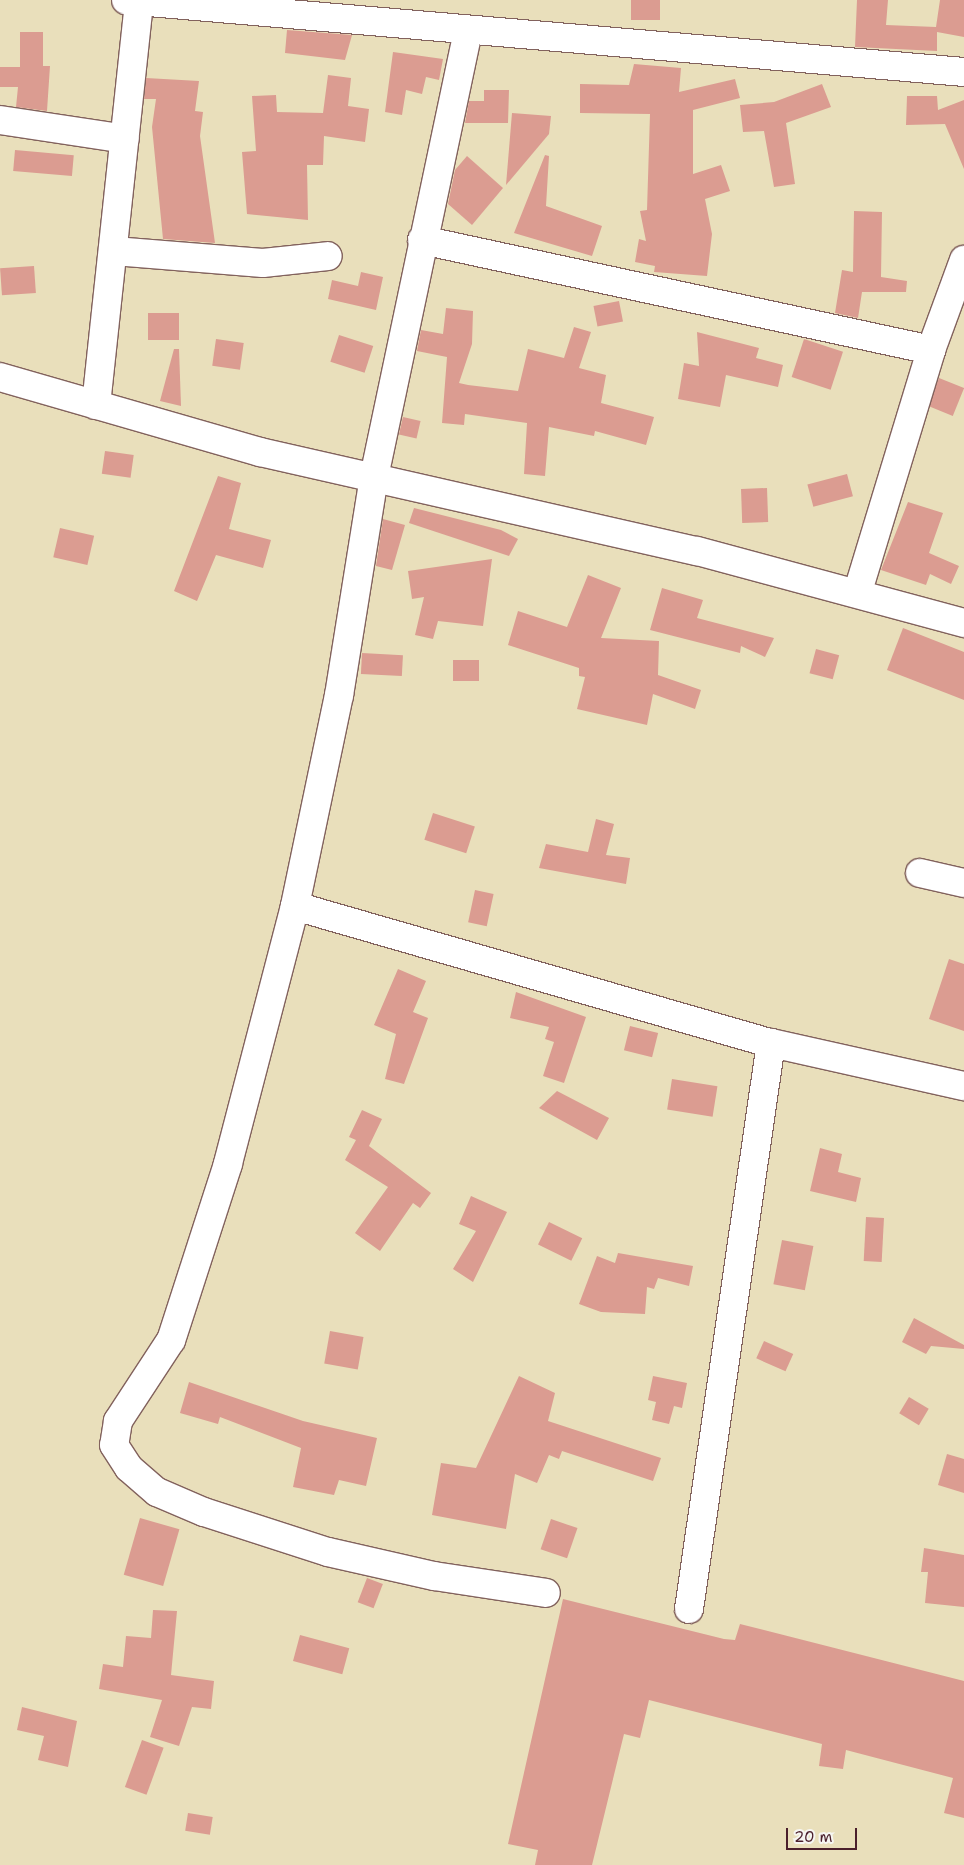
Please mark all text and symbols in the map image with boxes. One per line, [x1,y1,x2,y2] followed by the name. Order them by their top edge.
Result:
[789,1818,860,1850] scale bar
[794,1827,833,1847] text: 20 m

